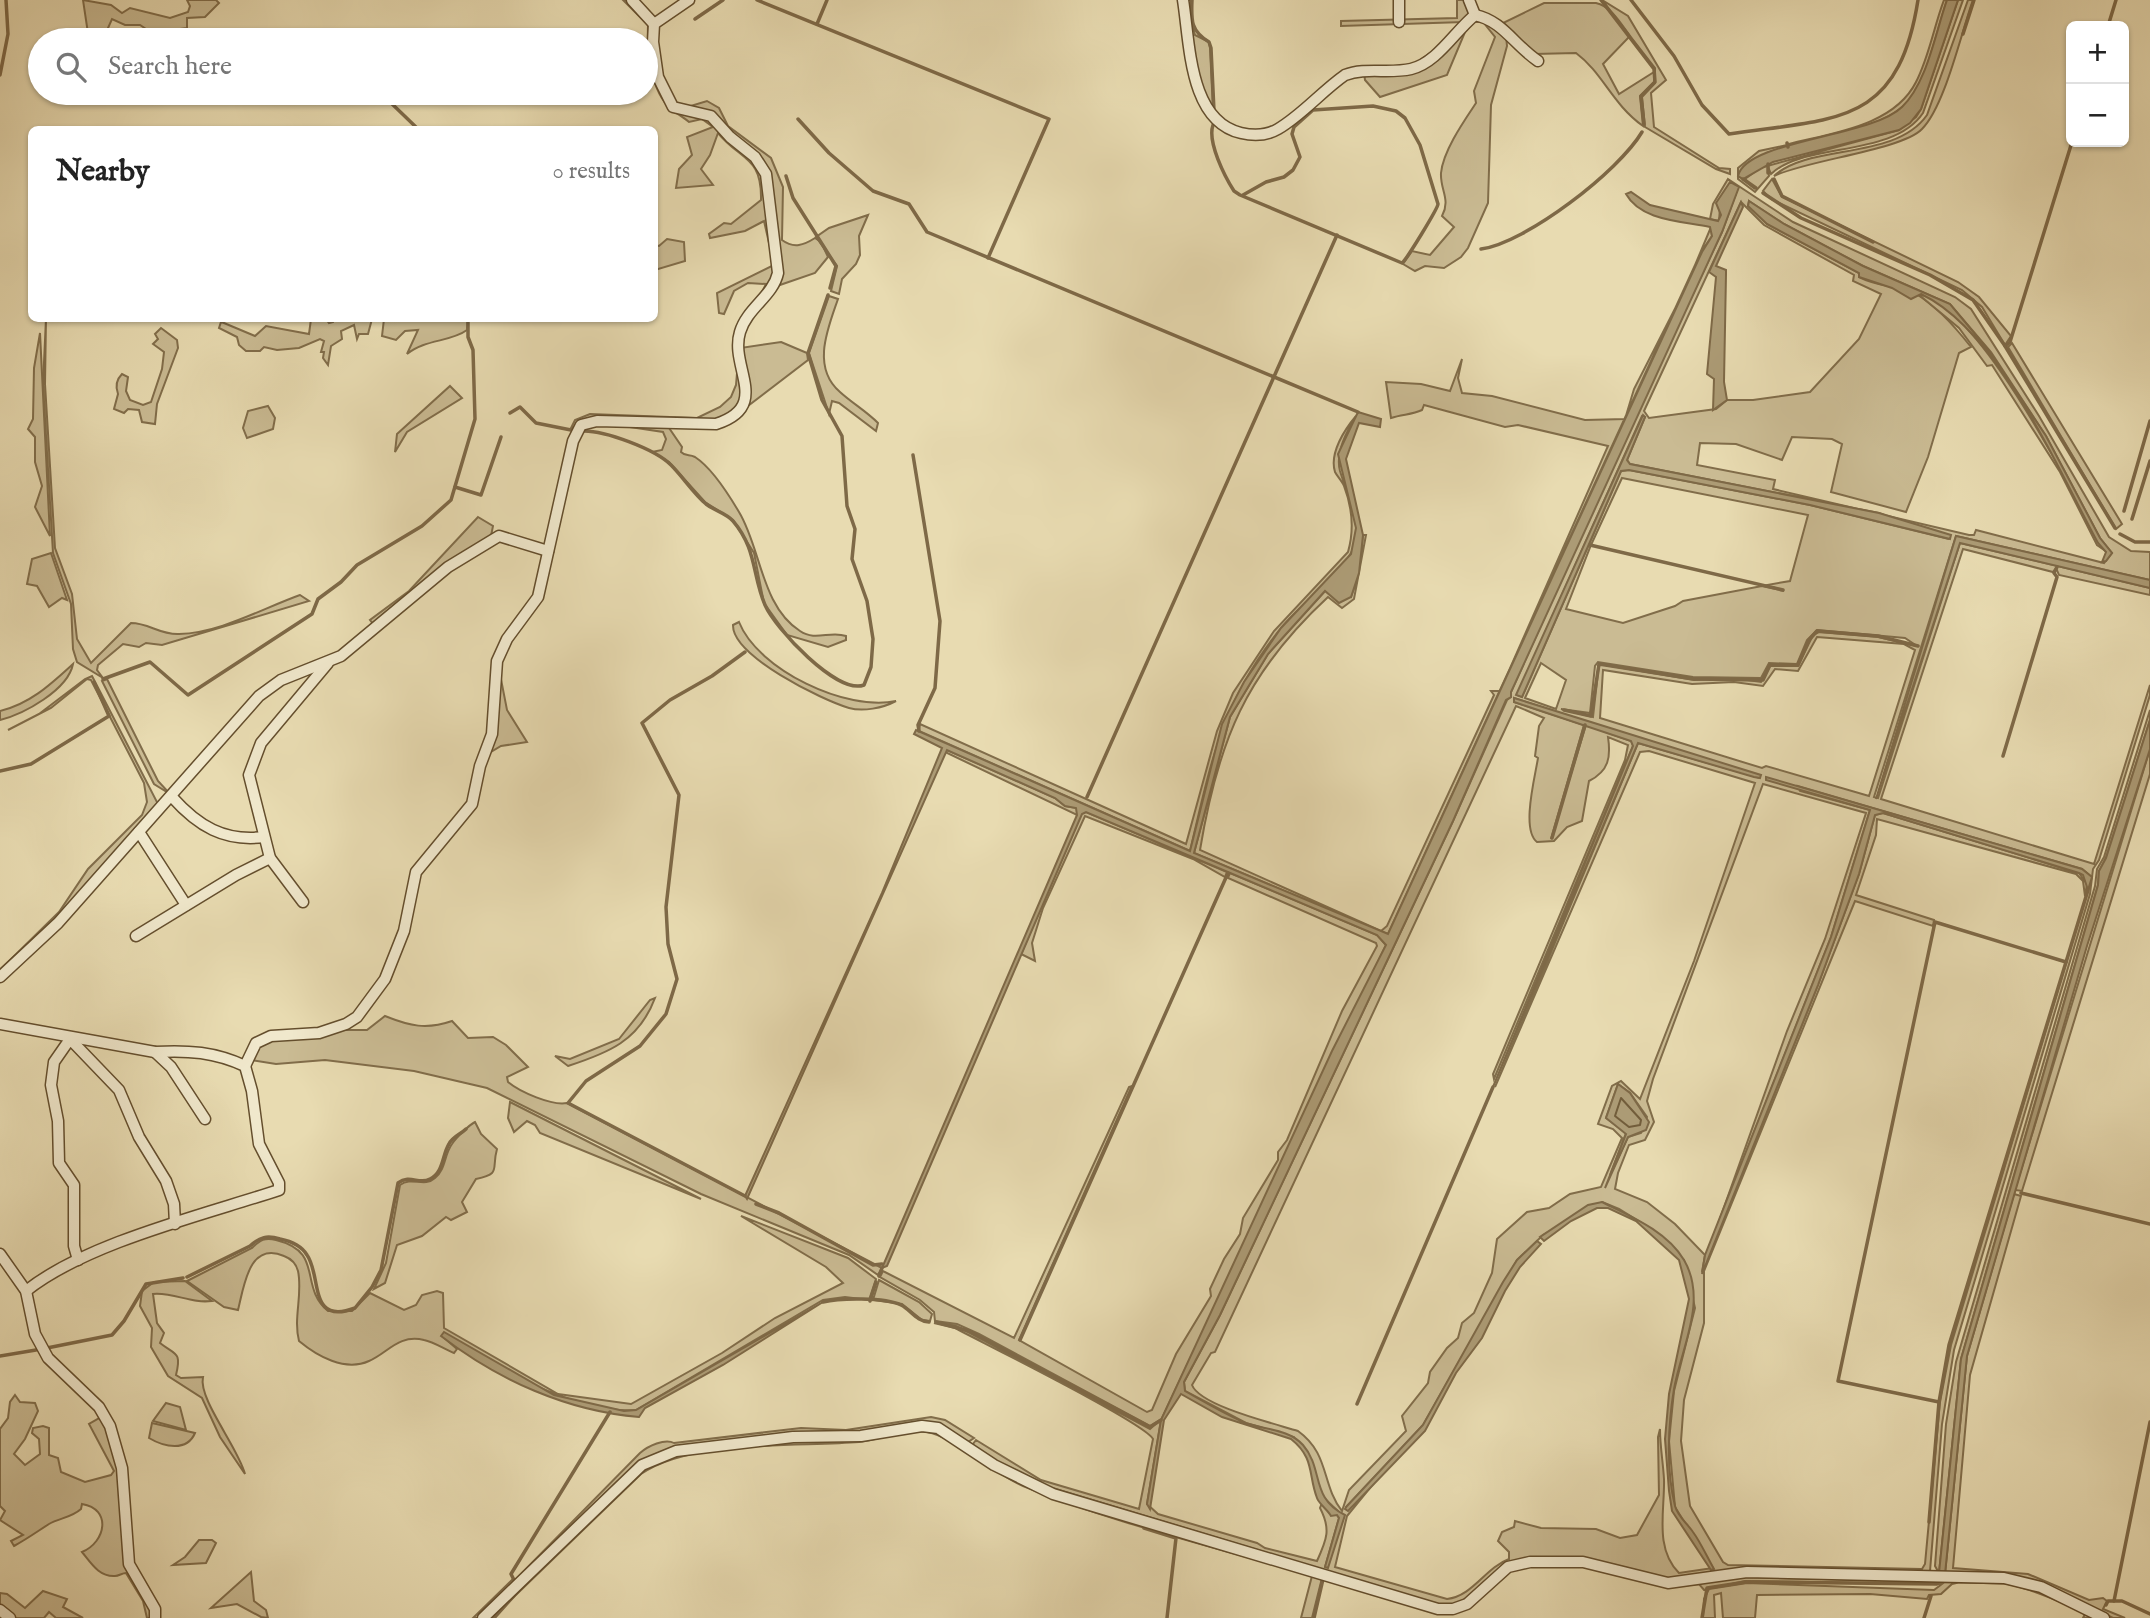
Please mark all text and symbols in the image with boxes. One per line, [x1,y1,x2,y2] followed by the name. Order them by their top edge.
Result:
[2066,21,2129,147] map controls
[2066,21,2129,84] button: +
[28,28,658,105] search box
[52,48,90,86] icon: search
[108,50,232,83] text: Search here
[2066,84,2129,147] button: −
[56,153,149,191] text: Nearby
[552,157,630,186] text: 0 results

